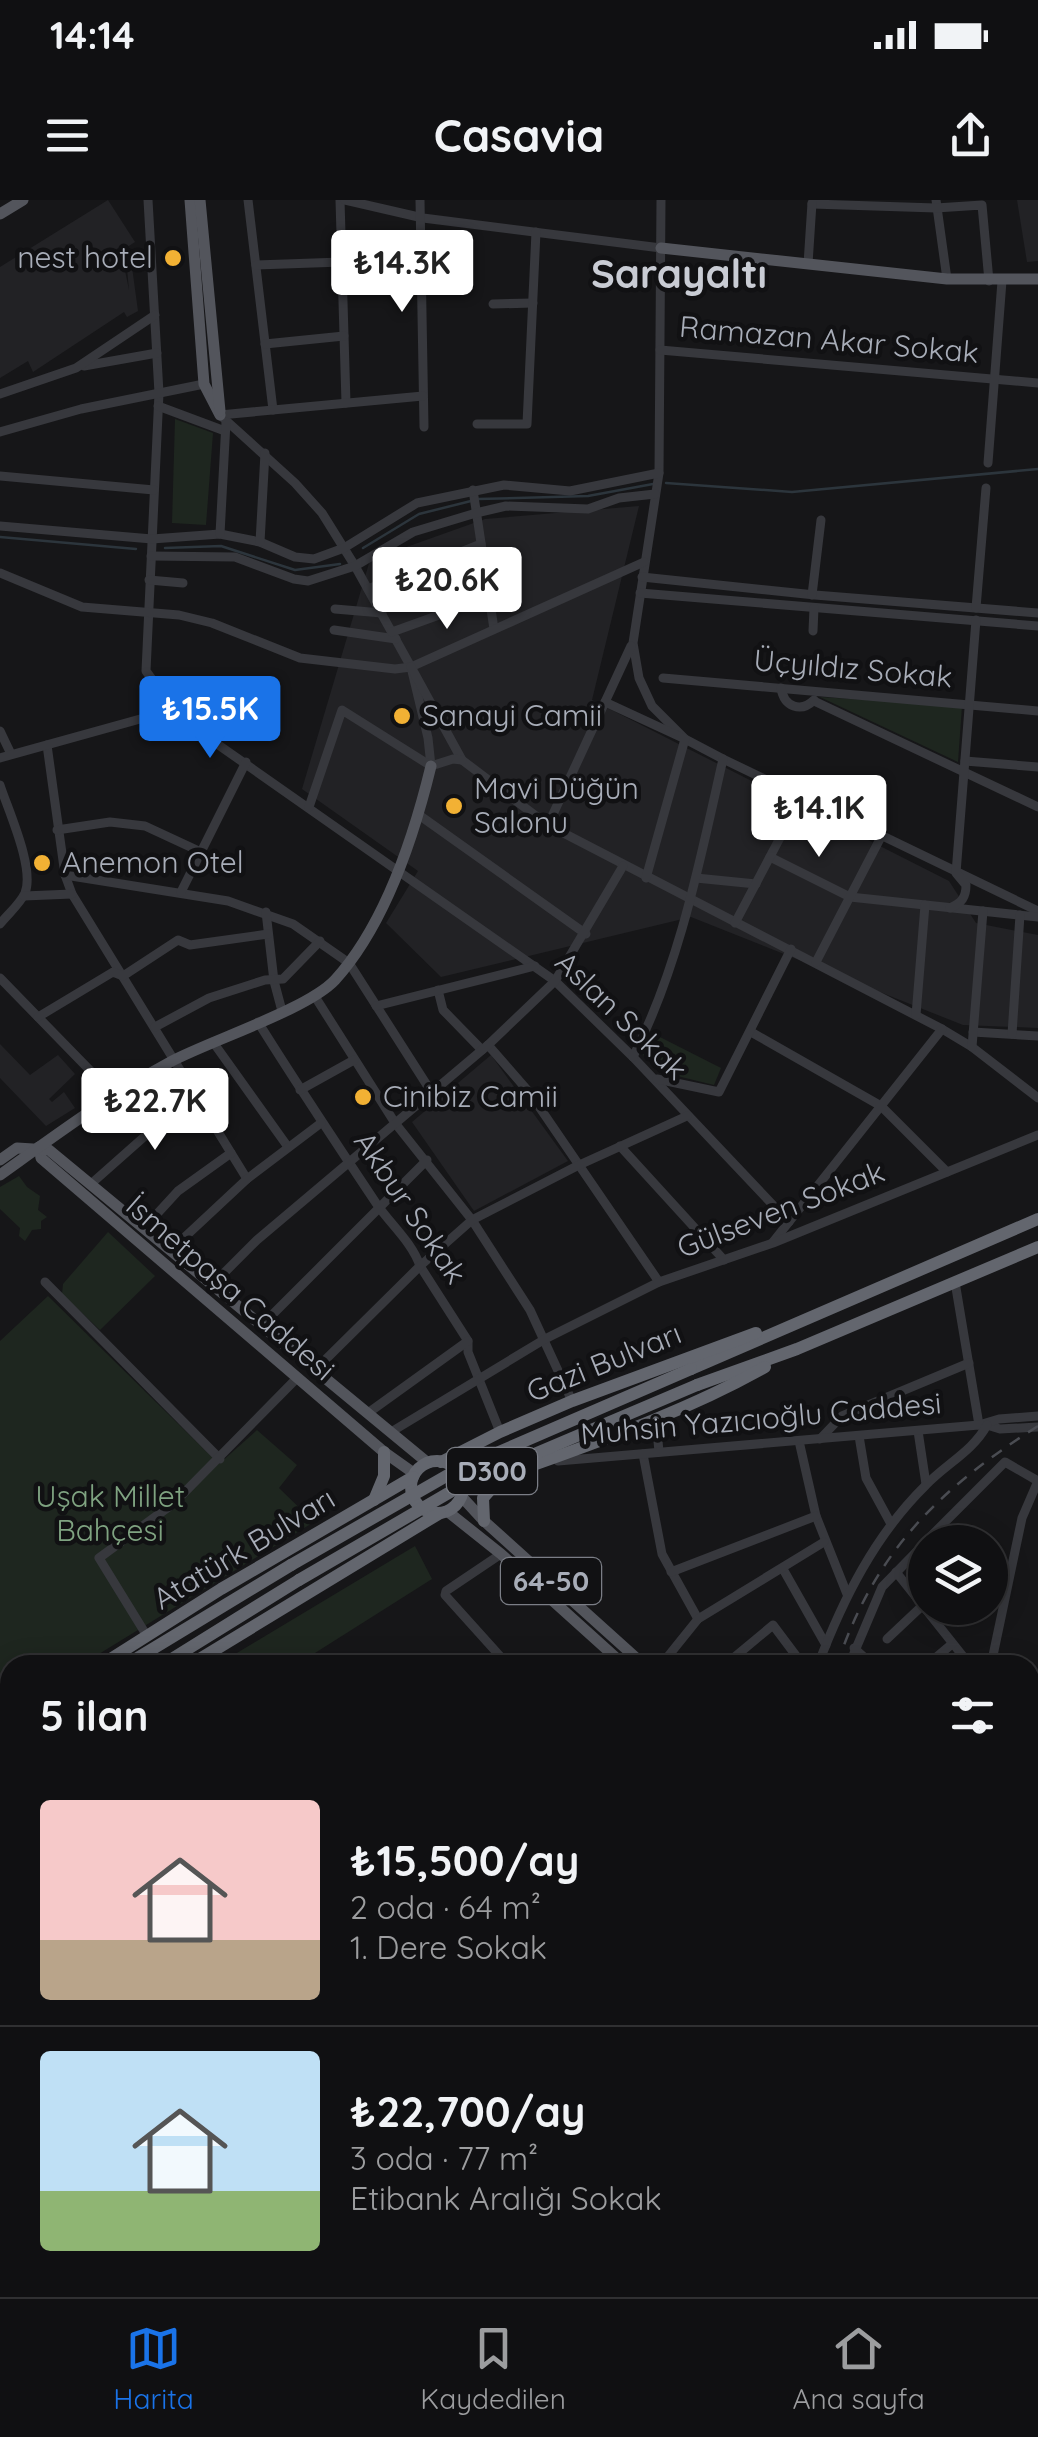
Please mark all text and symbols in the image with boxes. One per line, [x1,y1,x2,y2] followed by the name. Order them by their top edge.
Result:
[50,11,135,59] text: 14:14
[434,107,604,163] text: Casavia
[40,108,95,163] icon: menu
[943,108,998,163] icon: share
[321,230,483,315] pin: ₺14.3K
[17,238,153,276] place label: nest hotel
[353,242,451,282] text: ₺14.3K
[162,247,184,269] marker: nest hotel
[591,248,767,298] district label: Sarayaltı
[678,307,980,371] street label: Ramazan Akar Sokak
[366,547,528,632] pin: ₺20.6K
[395,559,499,599] text: ₺20.6K
[752,640,954,696] street label: Üçyıldız Sokak
[129,676,291,761] pin: ₺15.5K
[161,688,259,728] text: ₺15.5K
[422,696,602,734] place label: Sanayi Camii
[391,705,413,727] marker: Sanayi Camii
[474,769,639,841] place label: Mavi Düğün Salonu
[738,775,900,860] pin: ₺14.1K
[773,787,865,827] text: ₺14.1K
[443,795,465,817] marker: Mavi Düğün Salonu
[62,843,244,881] place label: Anemon Otel
[31,852,53,874] marker: Anemon Otel
[548,943,696,1088] street label: Aslan Sokak
[74,1068,236,1153] pin: ₺22.7K
[383,1077,558,1115] place label: Cinibiz Camii
[103,1080,207,1120] text: ₺22.7K
[352,1086,374,1108] marker: Cinibiz Camii
[346,1124,476,1291] street label: Akbur Sokak
[672,1152,890,1266] street label: Gülseven Sokak
[118,1186,343,1388] street label: İsmetpaşa Caddesi
[521,1314,686,1410] street label: Gazi Bulvarı
[579,1383,943,1453] street label: Muhsin Yazıcıoğlu Caddesi
[447,1448,537,1494] road number: D300
[35,1477,185,1549] park label: Uşak Millet Bahçesi
[146,1479,341,1617] street label: Atatürk Bulvarı
[908,1525,1008,1625] map controls
[908,1525,1008,1625] button: layers
[501,1558,601,1604] road number: 64-50
[945,1688,1000,1743] icon: filters
[40,1689,149,1742] text: 5 ilan
[350,1834,579,1887] text: ₺15,500/ay
[120,1840,240,1960] icon: home
[350,1887,541,1927] text: 2 oda · 64 m²
[350,1927,547,1967] text: 1. Dere Sokak
[350,2085,585,2138] text: ₺22,700/ay
[120,2091,240,2211] icon: home
[350,2138,538,2178] text: 3 oda · 77 m²
[350,2178,662,2218] text: Etibank Aralığı Sokak
[113,2321,194,2416] tab: Harita
[420,2321,566,2416] tab: Kaydedilen
[792,2321,925,2416] tab: Ana sayfa

